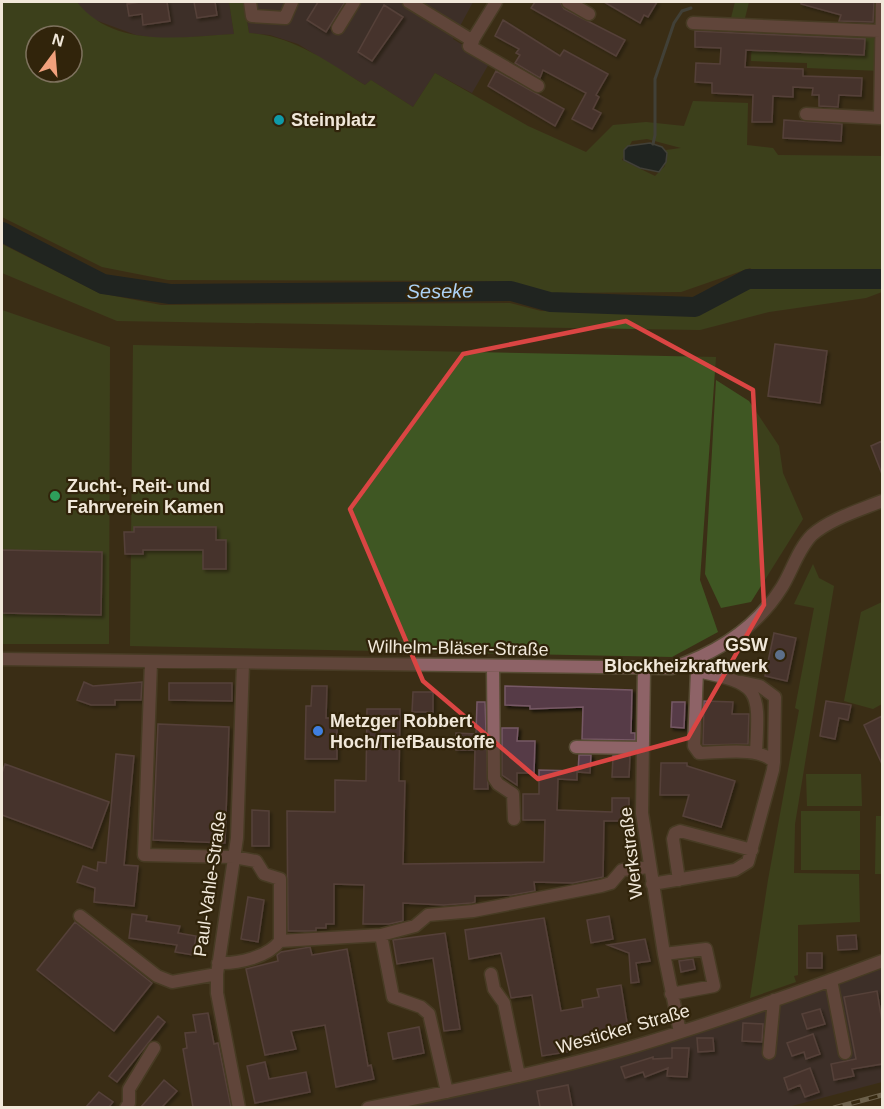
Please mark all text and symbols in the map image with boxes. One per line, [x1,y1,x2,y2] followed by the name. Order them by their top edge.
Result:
[24,24,84,84] north arrow
[50,30,66,50] text: N
[291,110,376,130] place label: Steinplatz
[272,113,286,127] marker: Steinplatz
[406,279,474,303] water label: Seseke
[67,476,224,517] place label: Zucht-, Reit- und Fahrverein Kamen
[48,489,62,503] marker: Zucht-, Reit- und Fahrverein Kamen
[604,635,769,676] place label: GSW Blockheizkraftwerk
[367,636,549,660] street label: Wilhelm-Bläser-Straße
[773,648,787,662] marker: GSW Blockheizkraftwerk
[330,711,495,752] place label: Metzger Robbert Hoch/TiefBaustoffe
[311,724,325,738] marker: Metzger Robbert Hoch/TiefBaustoffe
[615,806,647,900] street label: Werkstraße
[190,810,230,958] street label: Paul-Vahle-Straße
[554,1000,692,1058] street label: Westicker Straße

